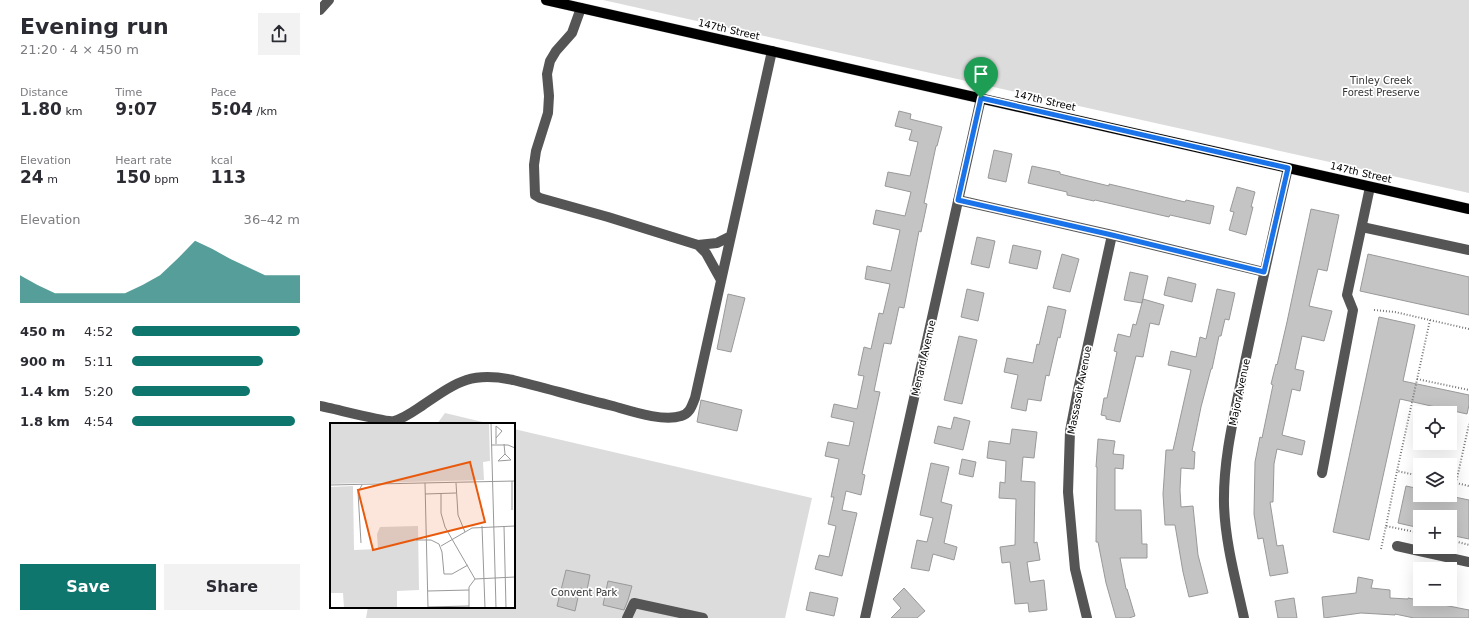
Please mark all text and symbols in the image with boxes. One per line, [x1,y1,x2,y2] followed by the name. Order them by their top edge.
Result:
[258,13,300,55] button: share
[20,14,169,39] text: Evening run
[697,17,761,42] street label: 147th Street
[20,42,139,57] text: 21:20 · 4 × 450 m
[964,57,998,98] pin
[970,63,992,85] icon: arrive
[1342,75,1420,98] park label: Tinley Creek Forest Preserve
[20,86,68,99] text: Distance
[115,86,142,99] text: Time
[211,86,236,99] text: Pace
[1013,88,1077,113] street label: 147th Street
[20,99,62,119] text: 1.80
[115,99,158,119] text: 9:07
[211,99,253,119] text: 5:04
[62,105,83,118] text: km
[253,105,277,118] text: /km
[20,154,71,167] text: Elevation
[115,154,172,167] text: Heart rate
[211,154,233,167] text: kcal
[1329,160,1393,185] street label: 147th Street
[20,167,44,187] text: 24
[115,167,151,187] text: 150
[211,167,246,187] text: 113
[44,173,58,186] text: m
[151,173,179,186] text: bpm
[20,212,80,227] text: Elevation
[244,212,300,227] text: 36–42 m
[909,319,938,397] street label: Menard Avenue
[20,324,65,339] text: 450 m
[84,324,113,339] text: 4:52
[1066,345,1093,435] street label: Massasoit Avenue
[20,354,65,369] text: 900 m
[84,354,113,369] text: 5:11
[1227,358,1252,427] street label: Major Avenue
[20,384,70,399] text: 1.4 km
[84,384,113,399] text: 5:20
[1413,406,1457,606] map controls
[1413,406,1457,450] button: locate
[20,414,70,429] text: 1.8 km
[84,414,113,429] text: 4:54
[330,423,515,608] inset map
[1413,458,1457,502] button: layers
[1413,510,1457,554] button: +
[1413,562,1457,606] button: −
[20,564,156,610] button: Save
[164,564,300,610] button: Share
[551,587,617,598] park label: Convent Park

